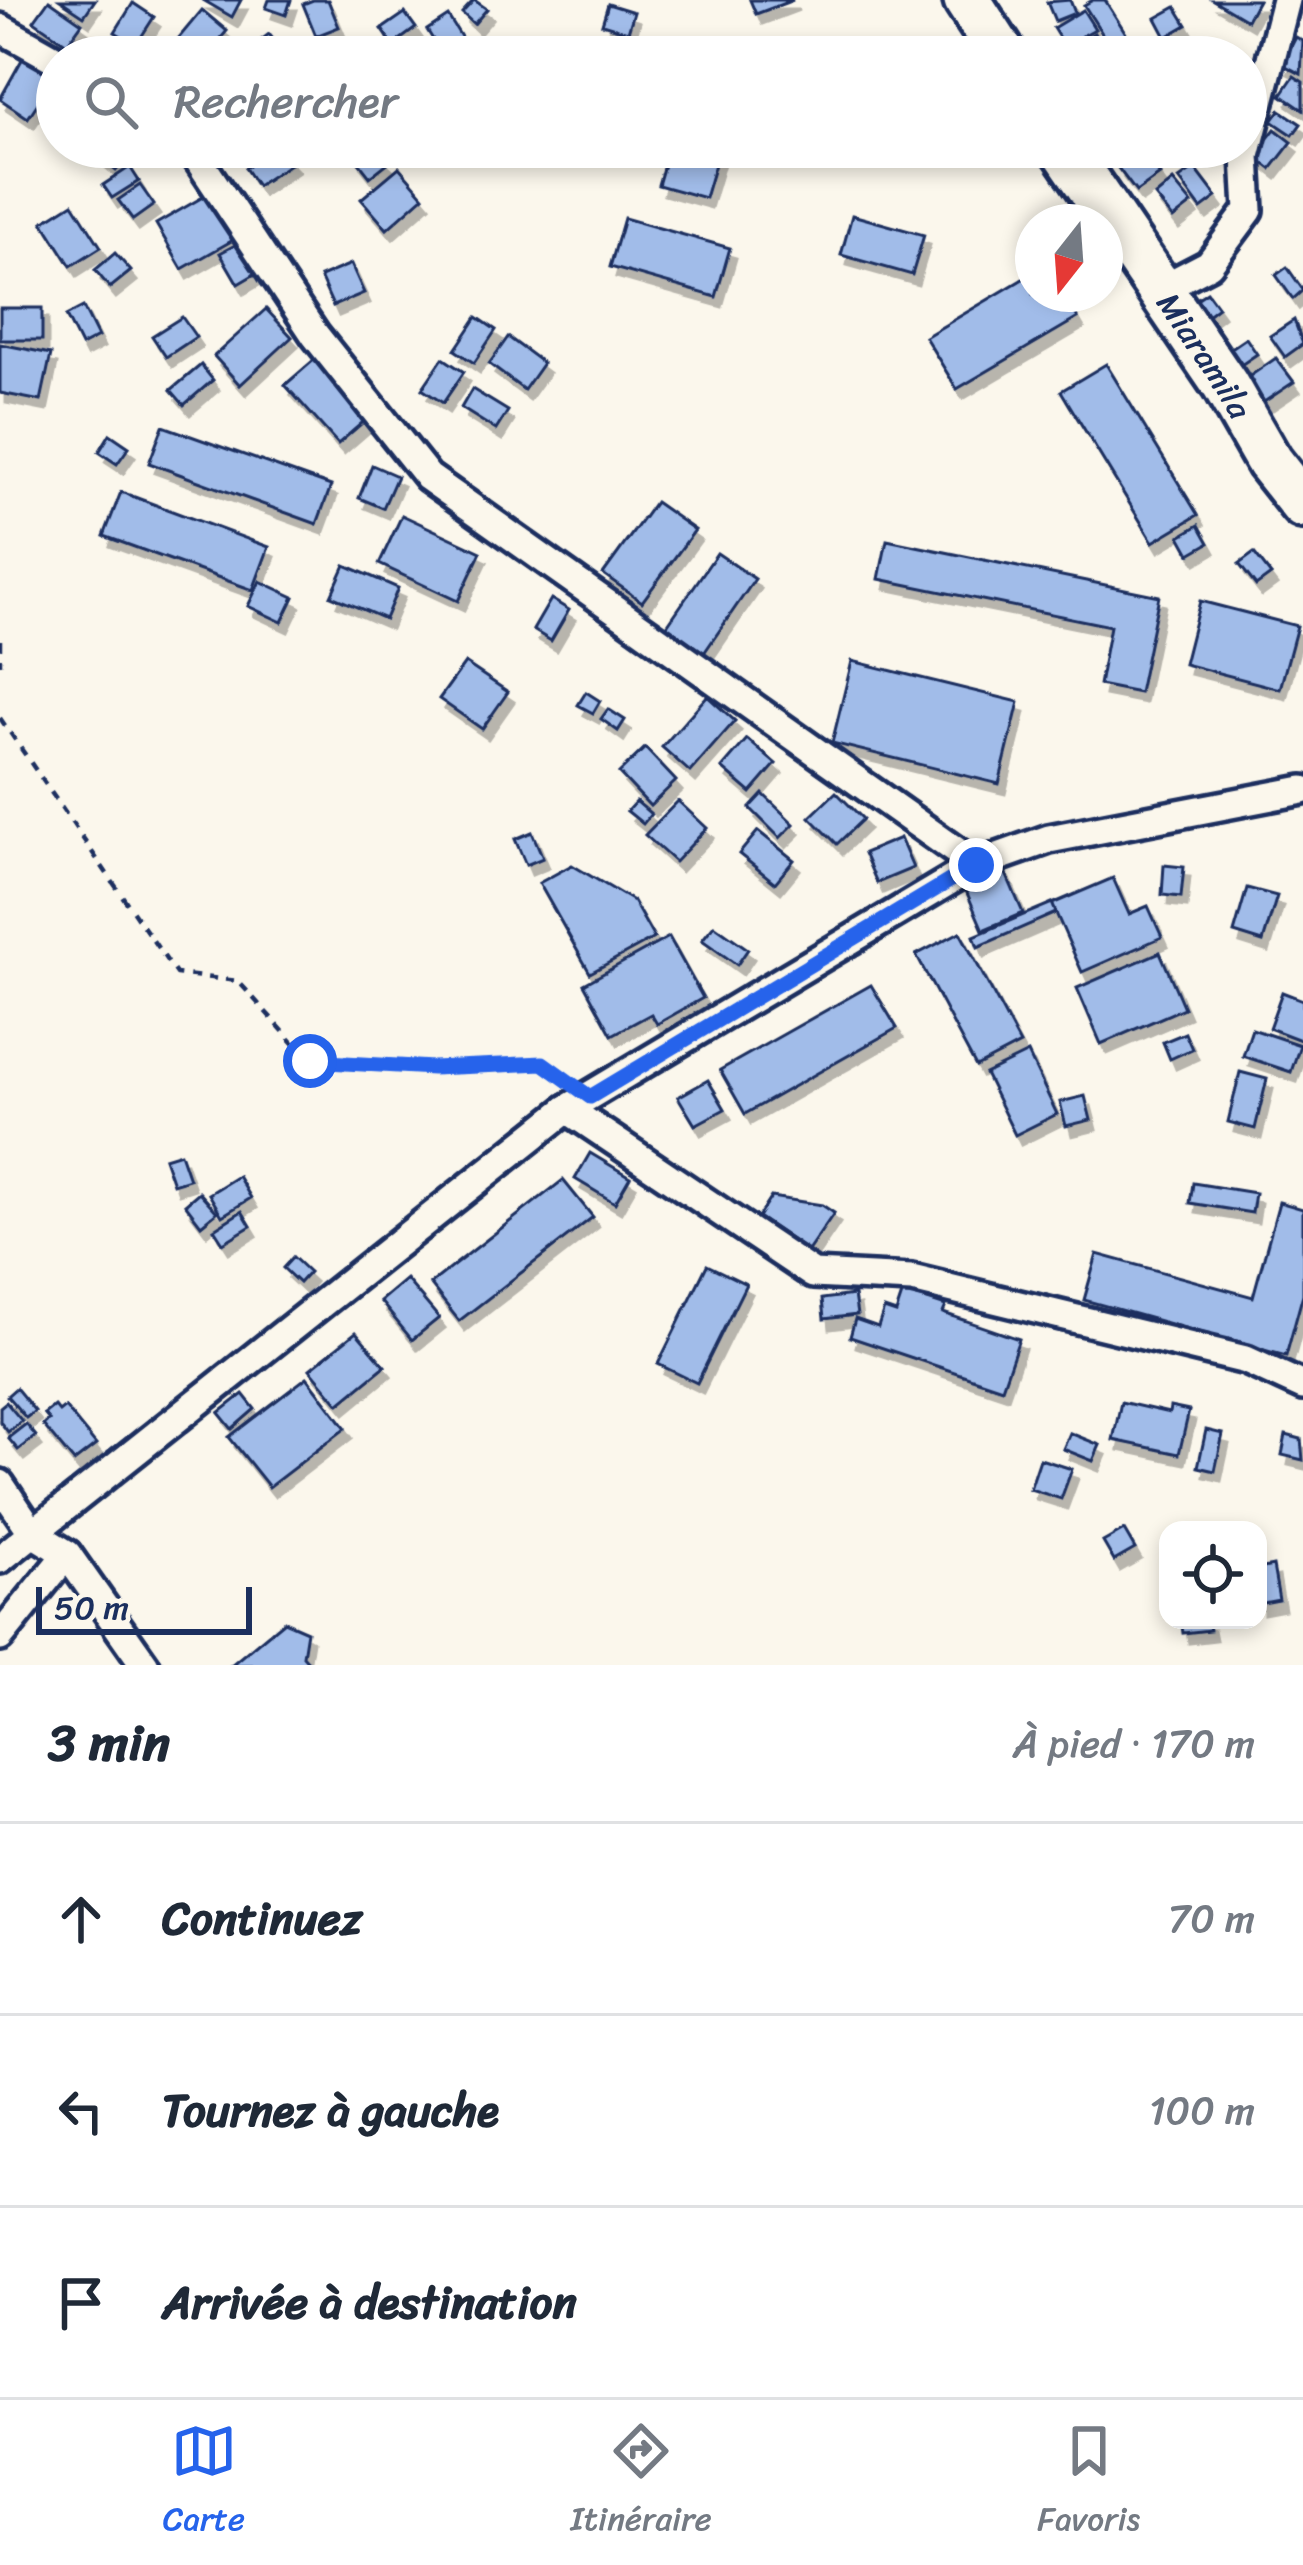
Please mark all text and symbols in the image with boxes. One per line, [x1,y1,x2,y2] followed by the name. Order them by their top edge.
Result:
[36,36,1267,168] search box
[174,62,398,142] text: Rechercher
[78,69,144,135] icon: search
[1015,204,1123,312] north arrow
[1141,280,1268,431] street label: Miaramila
[949,838,1003,892] route end
[283,1034,337,1088] route start
[1159,1521,1267,1629] map controls
[1159,1521,1267,1629] button: locate
[54,1579,129,1637] text: 50 m
[36,1581,252,1634] scale bar
[48,1698,170,1788] text: 3 min
[1013,1709,1255,1778] text: À pied · 170 m
[162,1879,362,1959] text: Continuez
[1168,1884,1255,1953] text: 70 m
[48,1886,114,1952] icon: ahead
[162,2071,499,2151] text: Tournez à gauche
[1149,2076,1255,2145] text: 100 m
[48,2078,114,2144] icon: left
[162,2263,577,2343] text: Arrivée à destination
[48,2270,114,2336] icon: arrive
[163,2418,245,2548] tab: Carte
[571,2418,712,2548] tab: Itinéraire
[1037,2418,1140,2548] tab: Favoris

